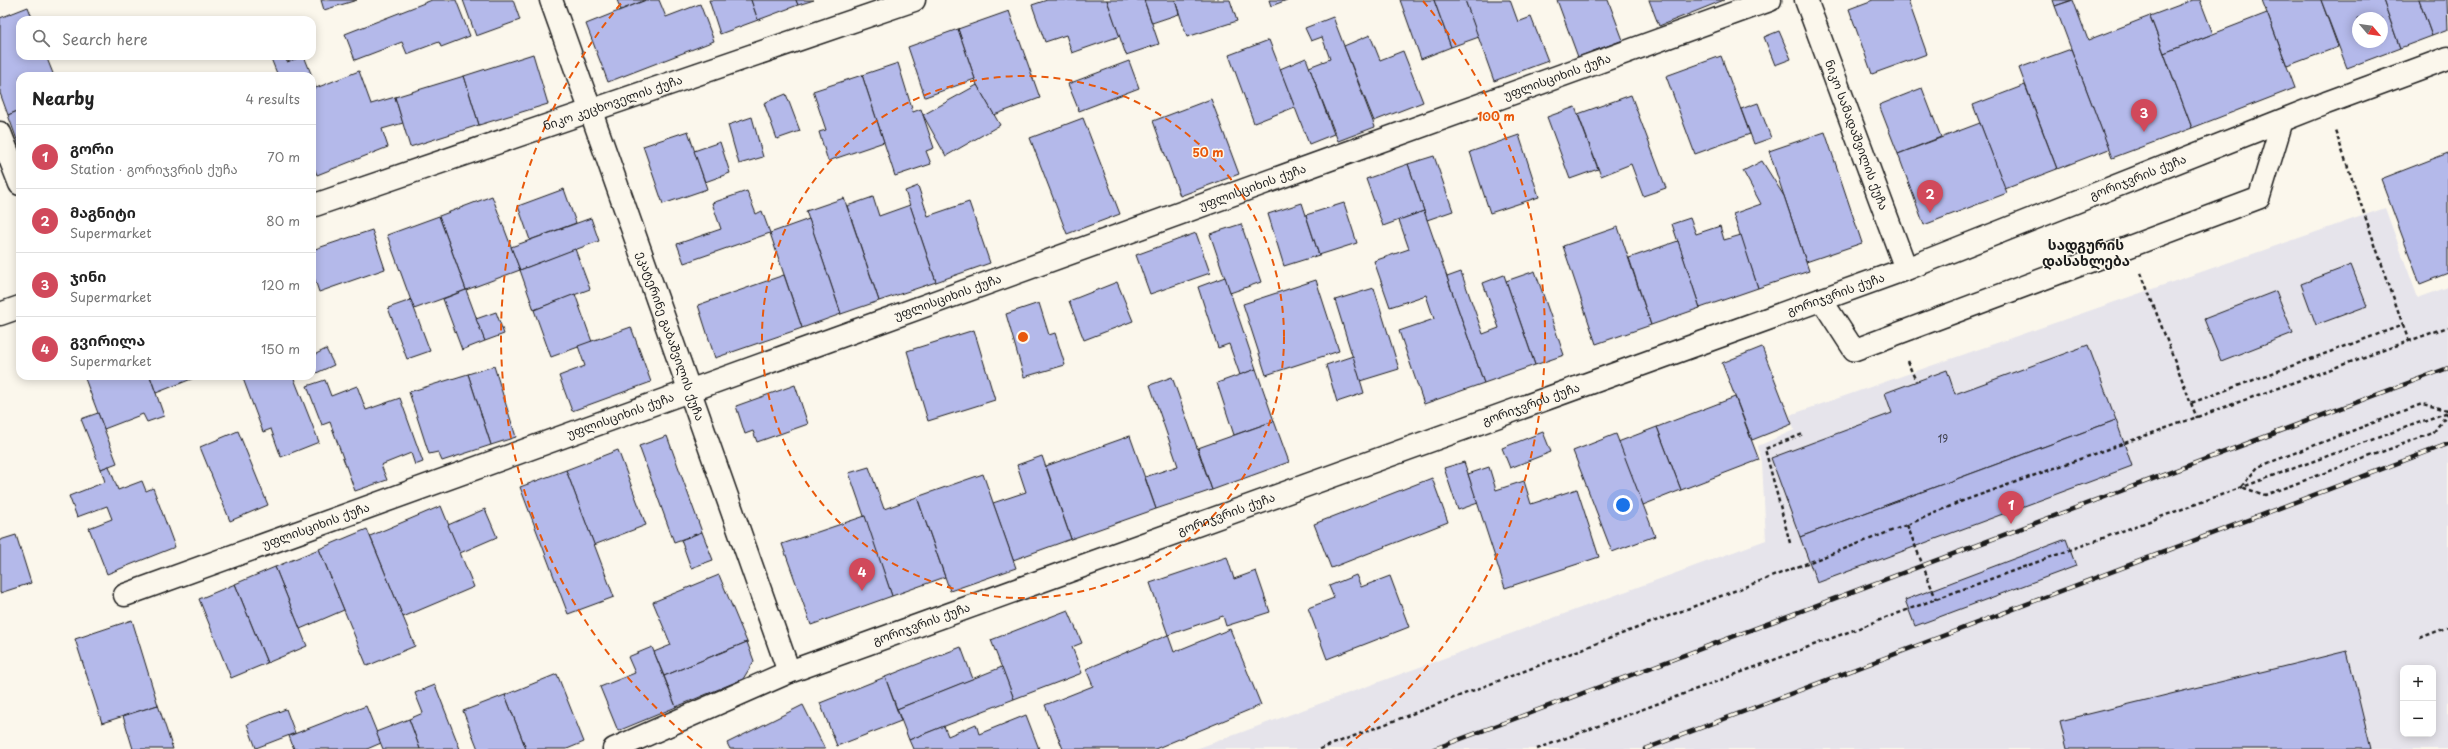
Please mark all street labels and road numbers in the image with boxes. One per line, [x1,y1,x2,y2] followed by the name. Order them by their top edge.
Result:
[1501,48,1613,104] street label: უფლისციხის ქუჩა
[1821,57,1893,212] street label: ნიკო სამადაშვილის ქუჩა
[540,70,685,134] street label: ნიკო კეცხოველის ქუჩა
[2087,149,2189,204] street label: გორიჯვრის ქუჩა
[1196,159,1308,214] street label: უფლისციხის ქუჩა
[633,249,710,423] street label: ეკატერინე გაბაშვილის ქუჩა
[1784,268,1887,319] street label: გორიჯვრის ქუჩა
[891,269,1004,324] street label: უფლისციხის ქუჩა
[1479,377,1582,429] street label: გორიჯვრის ქუჩა
[564,387,676,442] street label: უფლისციხის ქუჩა
[1175,487,1277,539] street label: გორიჯვრის ქუჩა
[259,497,372,553] street label: უფლისციხის ქუჩა
[870,597,972,649] street label: გორიჯვრის ქუჩა

